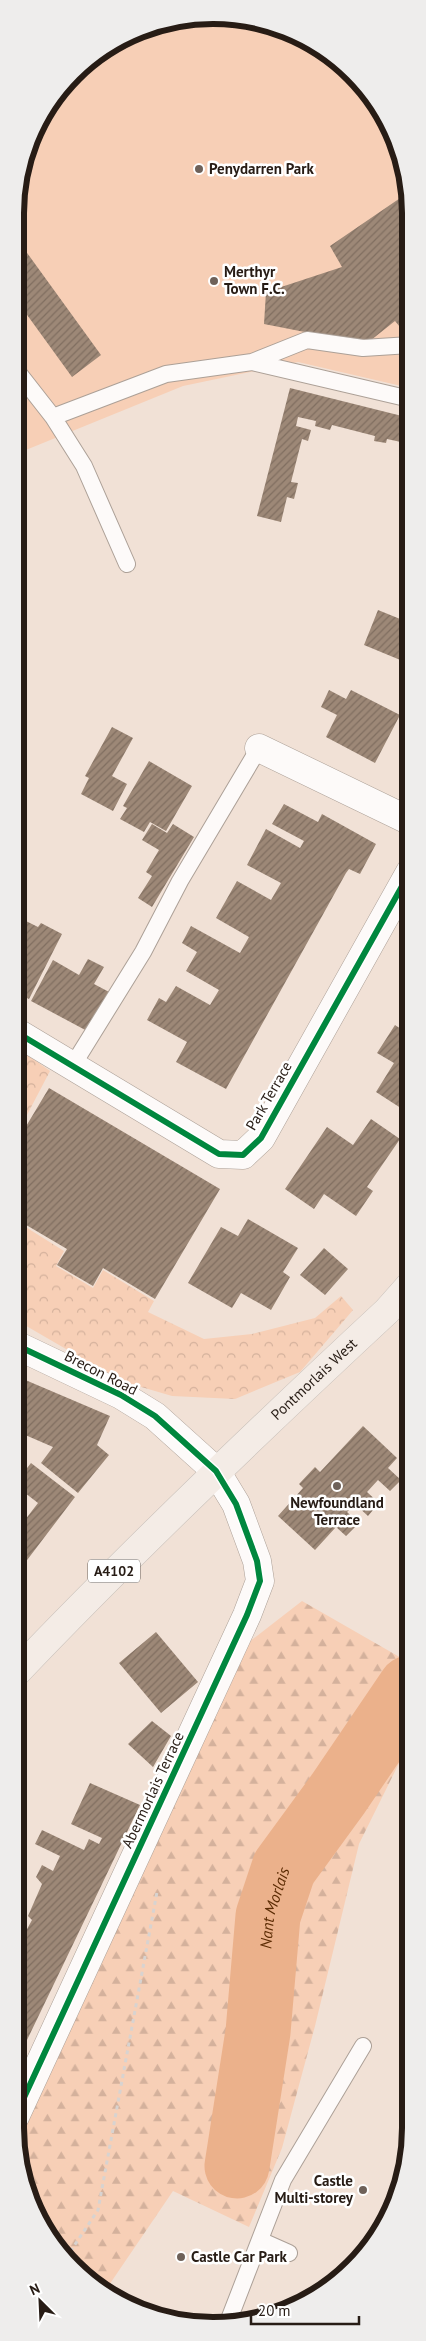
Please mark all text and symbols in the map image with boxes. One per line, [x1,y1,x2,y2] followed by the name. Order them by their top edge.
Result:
[209,159,315,178] place label: Penydarren Park
[193,163,205,175] marker: Penydarren Park
[224,262,285,298] place label: Merthyr Town F.C.
[208,275,220,287] marker: Merthyr Town F.C.
[241,1058,296,1134] street label: Park Terrace
[267,1334,361,1424] street label: Pontmorlais West
[61,1346,141,1399] street label: Brecon Road
[331,1480,343,1492] marker: Newfoundland Terrace
[290,1493,384,1529] place label: Newfoundland Terrace
[88,1560,140,1582] road number: A4102
[117,1729,188,1851] street label: Abermorlais Terrace
[255,1864,294,1950] water label: Nant Morlais
[274,2171,354,2207] place label: Castle Multi-storey
[357,2184,369,2196] marker: Castle Multi-storey
[191,2247,287,2266] place label: Castle Car Park
[175,2251,187,2263] marker: Castle Car Park
[15,2276,65,2326] north arrow
[27,2279,43,2299] text: N
[251,2294,358,2326] scale bar
[258,2301,291,2320] text: 20 m

